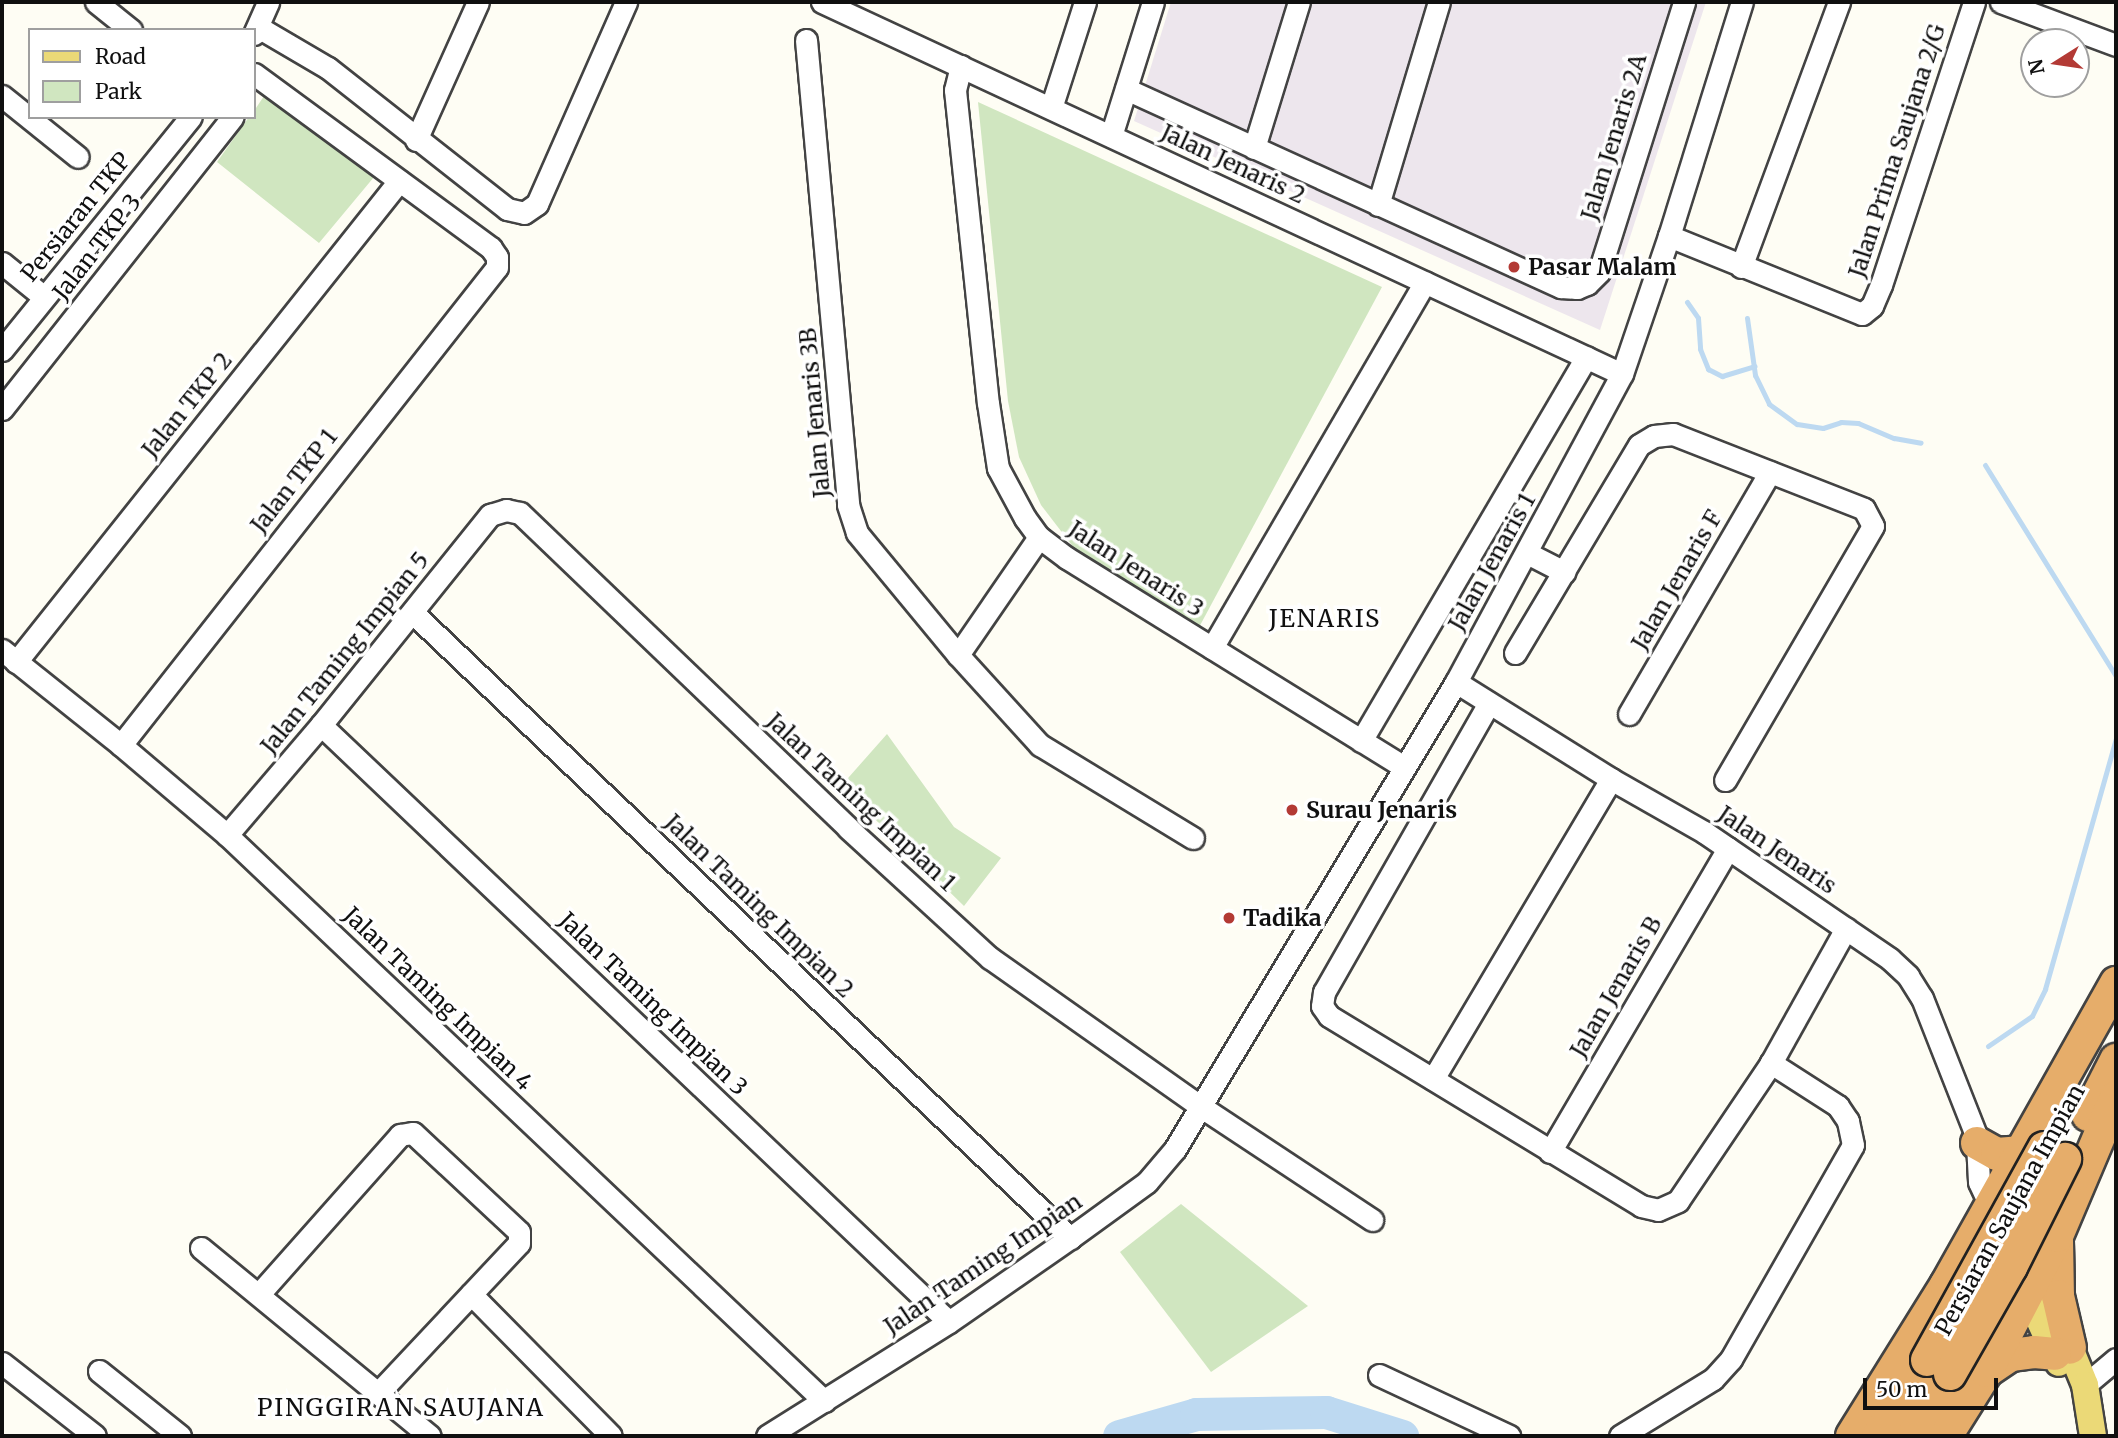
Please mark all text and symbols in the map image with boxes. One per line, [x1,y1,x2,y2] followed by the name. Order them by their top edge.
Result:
[1843,21,1951,281] street label: Jalan Prima Saujana 2/G
[28,28,256,119] legend
[2020,28,2090,98] north arrow
[95,43,146,70] text: Road
[1576,50,1652,224] street label: Jalan Jenaris 2A
[2023,57,2050,77] text: N
[95,78,142,105] text: Park
[1156,118,1310,210] street label: Jalan Jenaris 2
[16,147,136,287] street label: Persiaran TKP
[47,189,147,305] street label: Jalan TKP 3
[1528,253,1676,281] place label: Pasar Malam
[1506,259,1522,275] marker: Pasar Malam
[794,327,836,499] street label: Jalan Jenaris 3B
[136,347,238,463] street label: Jalan TKP 2
[245,424,343,538] street label: Jalan TKP 1
[1443,488,1541,636] street label: Jalan Jenaris 1
[1626,505,1728,655] street label: Jalan Jenaris F
[1063,515,1209,623] street label: Jalan Jenaris 3
[255,547,435,759] street label: Jalan Taming Impian 5
[1270,605,1380,633] district label: JENARIS
[761,707,961,897] street label: Jalan Taming Impian 1
[1306,796,1457,824] place label: Surau Jenaris
[1712,800,1842,900] street label: Jalan Jenaris
[1284,802,1300,818] marker: Surau Jenaris
[659,809,859,1003] street label: Jalan Taming Impian 2
[338,901,538,1097] street label: Jalan Taming Impian 4
[1243,904,1322,932] place label: Tadika
[553,907,753,1101] street label: Jalan Taming Impian 3
[1221,910,1237,926] marker: Tadika
[1565,912,1667,1062] street label: Jalan Jenaris B
[1929,1080,2091,1340] street label: Persiaran Saujana Impian
[879,1188,1087,1340] street label: Jalan Taming Impian
[1866,1364,2001,1408] scale bar
[1876,1376,1927,1403] text: 50 m
[259,1394,543,1422] district label: PINGGIRAN SAUJANA

